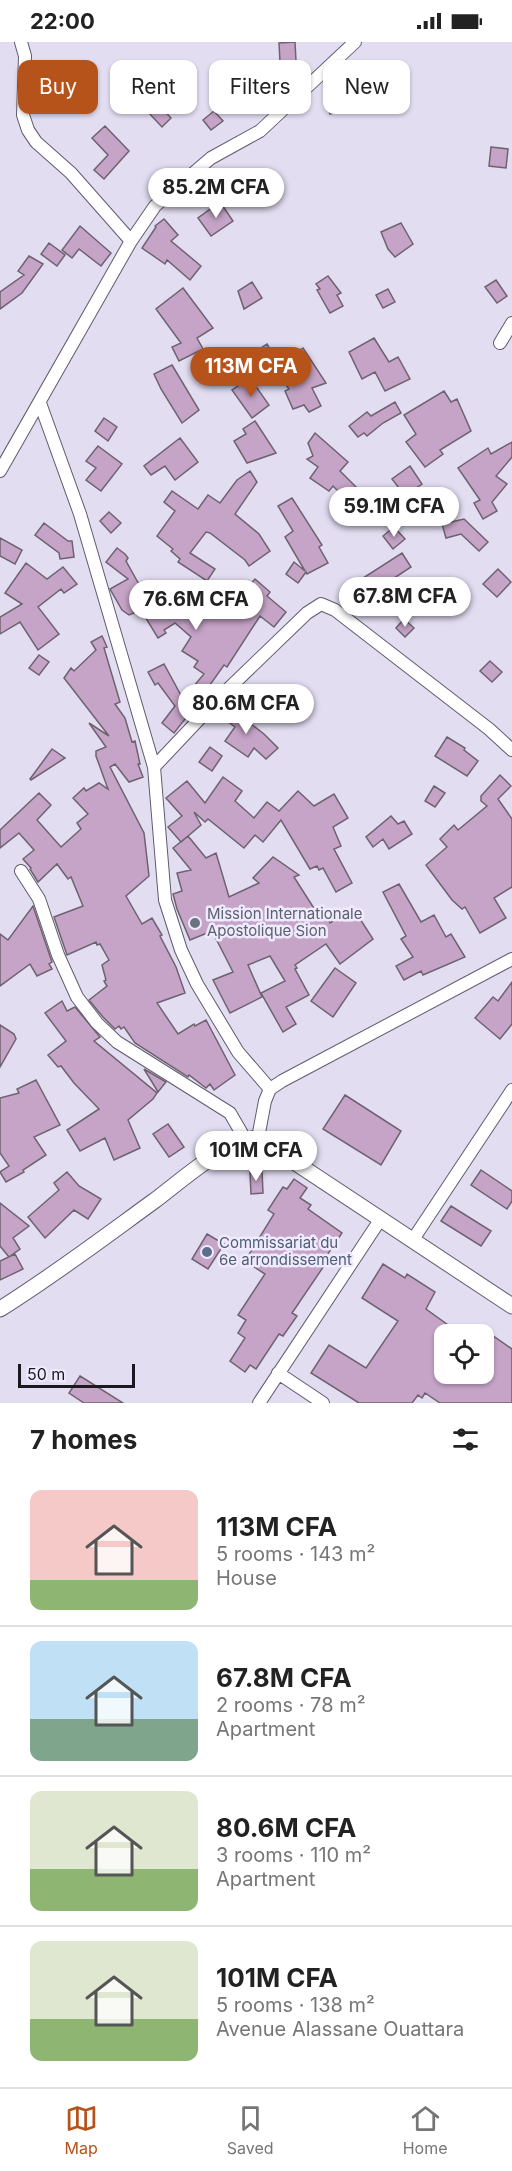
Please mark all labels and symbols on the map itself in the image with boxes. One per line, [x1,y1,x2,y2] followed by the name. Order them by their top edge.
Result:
[147,168,285,219] pin: 85.2M CFA
[189,347,313,398] pin: 113M CFA
[325,487,463,538] pin: 59.1M CFA
[336,577,474,628] pin: 67.8M CFA
[127,580,265,631] pin: 76.6M CFA
[177,684,315,735] pin: 80.6M CFA
[207,904,363,940] place label: Mission Internationale Apostolique Sion
[188,916,202,930] marker: Mission Internationale Apostolique Sion
[194,1131,318,1182] pin: 101M CFA
[219,1233,352,1269] place label: Commissariat du 6e arrondissement
[200,1245,214,1259] marker: Commissariat du 6e arrondissement
[18,1361,135,1388] scale bar

